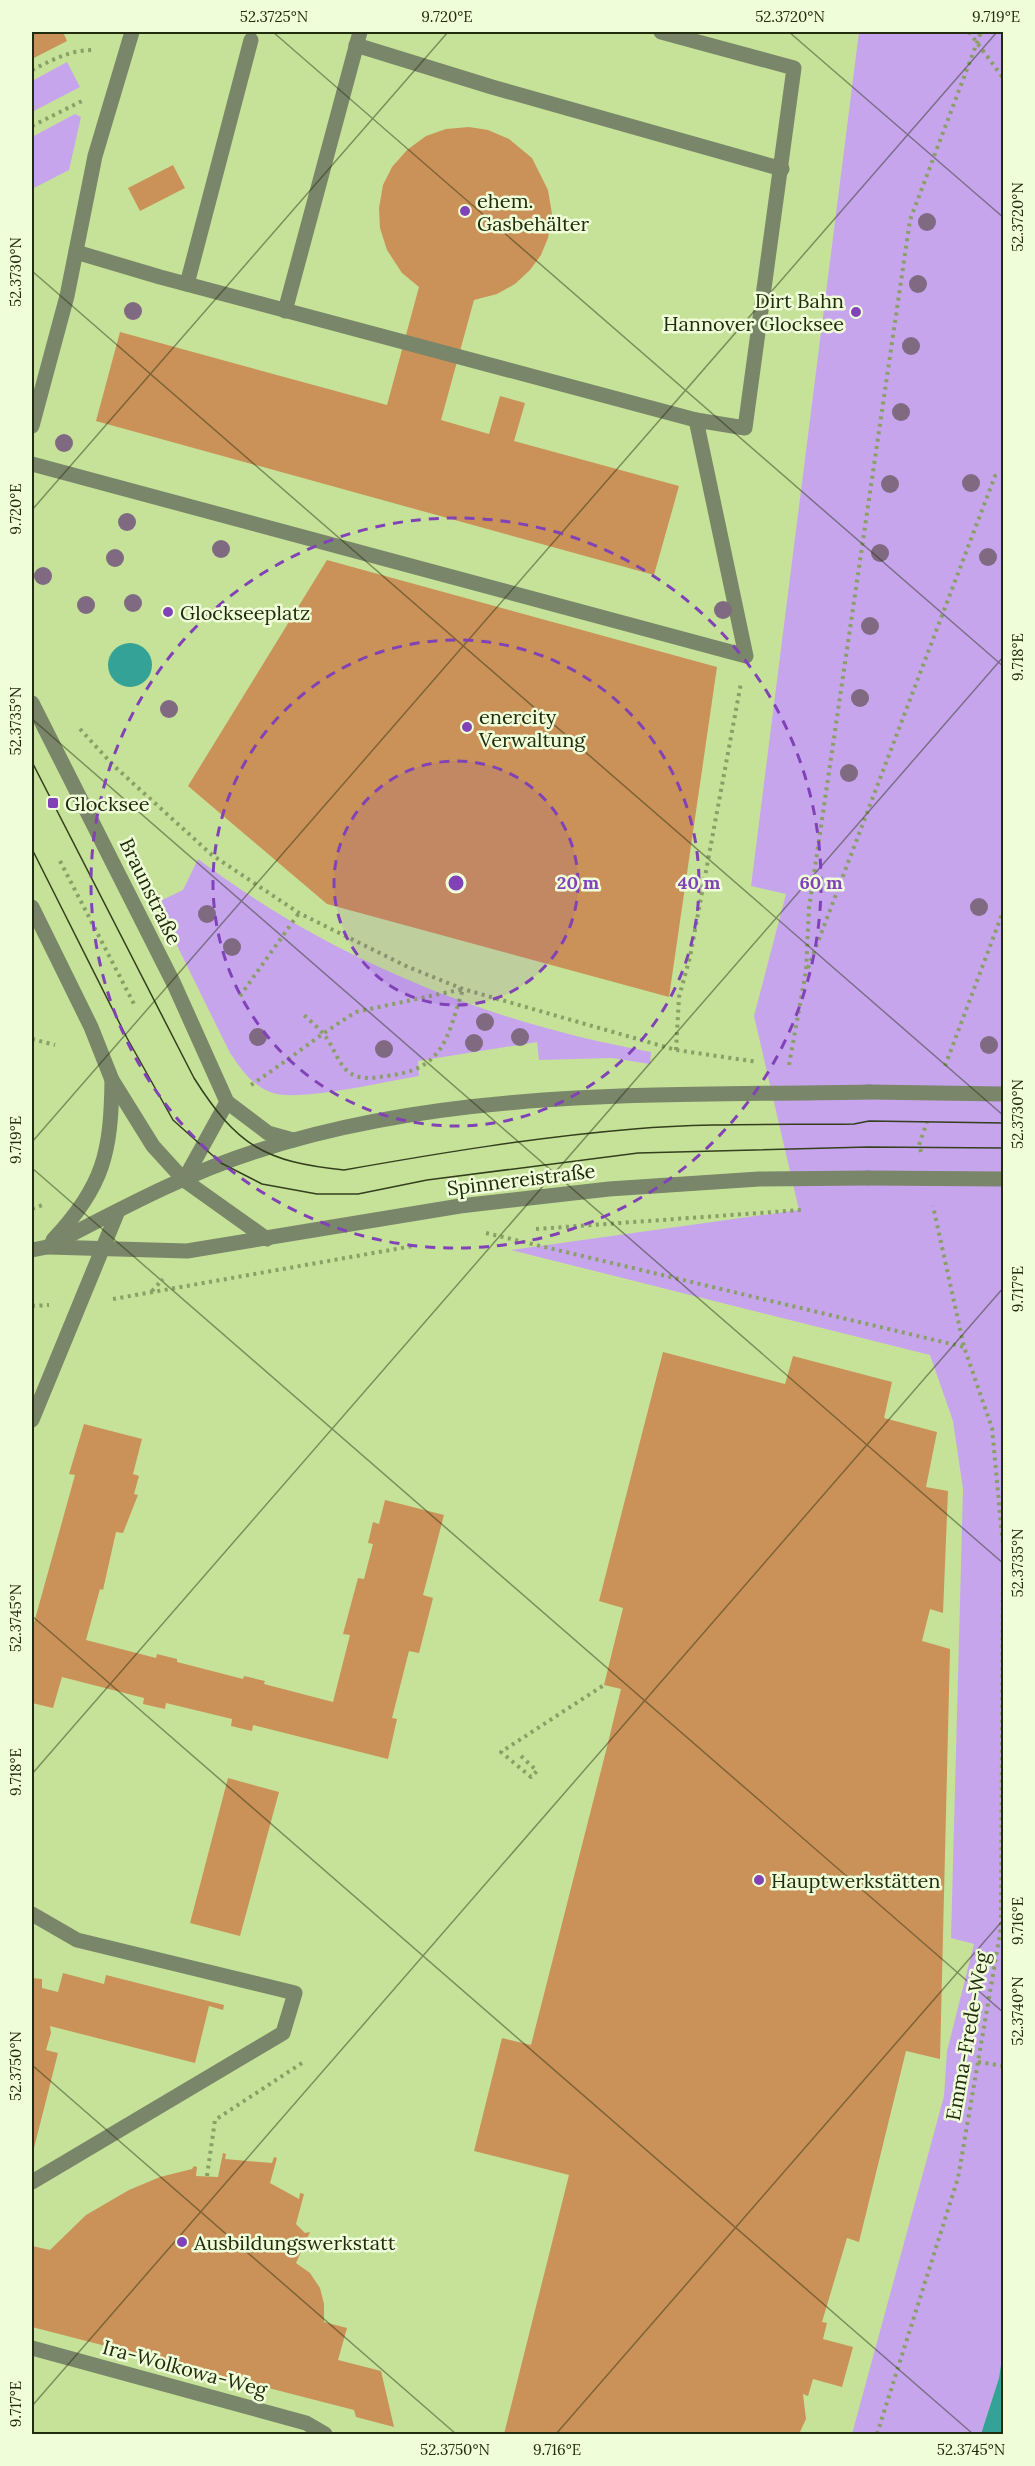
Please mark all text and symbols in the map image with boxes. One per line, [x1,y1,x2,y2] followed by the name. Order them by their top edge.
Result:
[240,7,308,26] text: 52.3725°N
[421,7,473,26] text: 9.720°E
[755,7,825,26] text: 52.3720°N
[972,7,1020,26] text: 9.719°E
[1008,182,1027,252] text: 52.3720°N
[477,188,590,236] place label: ehem. Gasbehälter
[458,204,472,218] marker: ehem. Gasbehälter
[6,237,25,307] text: 52.3730°N
[663,288,844,336] place label: Dirt Bahn Hannover Glocksee
[849,305,863,319] marker: Dirt Bahn Hannover Glocksee
[6,483,25,535] text: 9.720°E
[180,600,310,625] place label: Glockseeplatz
[161,605,175,619] marker: Glockseeplatz
[1008,633,1027,681] text: 9.718°E
[6,687,25,755] text: 52.3735°N
[478,704,586,752] place label: enercity Verwaltung
[460,720,474,734] marker: enercity Verwaltung
[65,791,150,816] place label: Glocksee
[46,796,60,810] marker: Glocksee
[114,834,188,948] street label: Braunstraße
[557,871,600,894] text: 20 m
[678,871,721,894] text: 40 m
[799,871,843,894] text: 60 m
[446,873,466,893] centre of rings
[1008,1079,1027,1149] text: 52.3730°N
[6,1116,25,1164] text: 9.719°E
[445,1157,597,1200] street label: Spinnereistraße
[1008,1266,1027,1312] text: 9.717°E
[1008,1529,1027,1597] text: 52.3735°N
[6,1584,25,1652] text: 52.3745°N
[6,1748,25,1796] text: 9.718°E
[771,1868,940,1893] place label: Hauptwerkstätten
[752,1873,766,1887] marker: Hauptwerkstätten
[1008,1897,1027,1945] text: 9.716°E
[940,1949,994,2122] street label: Emma-Frede-Weg
[1008,1976,1027,2046] text: 52.3740°N
[6,2031,25,2101] text: 52.3750°N
[193,2230,396,2255] place label: Ausbildungswerkstatt
[175,2235,189,2249] marker: Ausbildungswerkstatt
[100,2334,271,2402] street label: Ira-Wolkowa-Weg
[6,2381,25,2427] text: 9.717°E
[420,2440,490,2459] text: 52.3750°N
[533,2440,581,2459] text: 9.716°E
[937,2440,1005,2459] text: 52.3745°N

